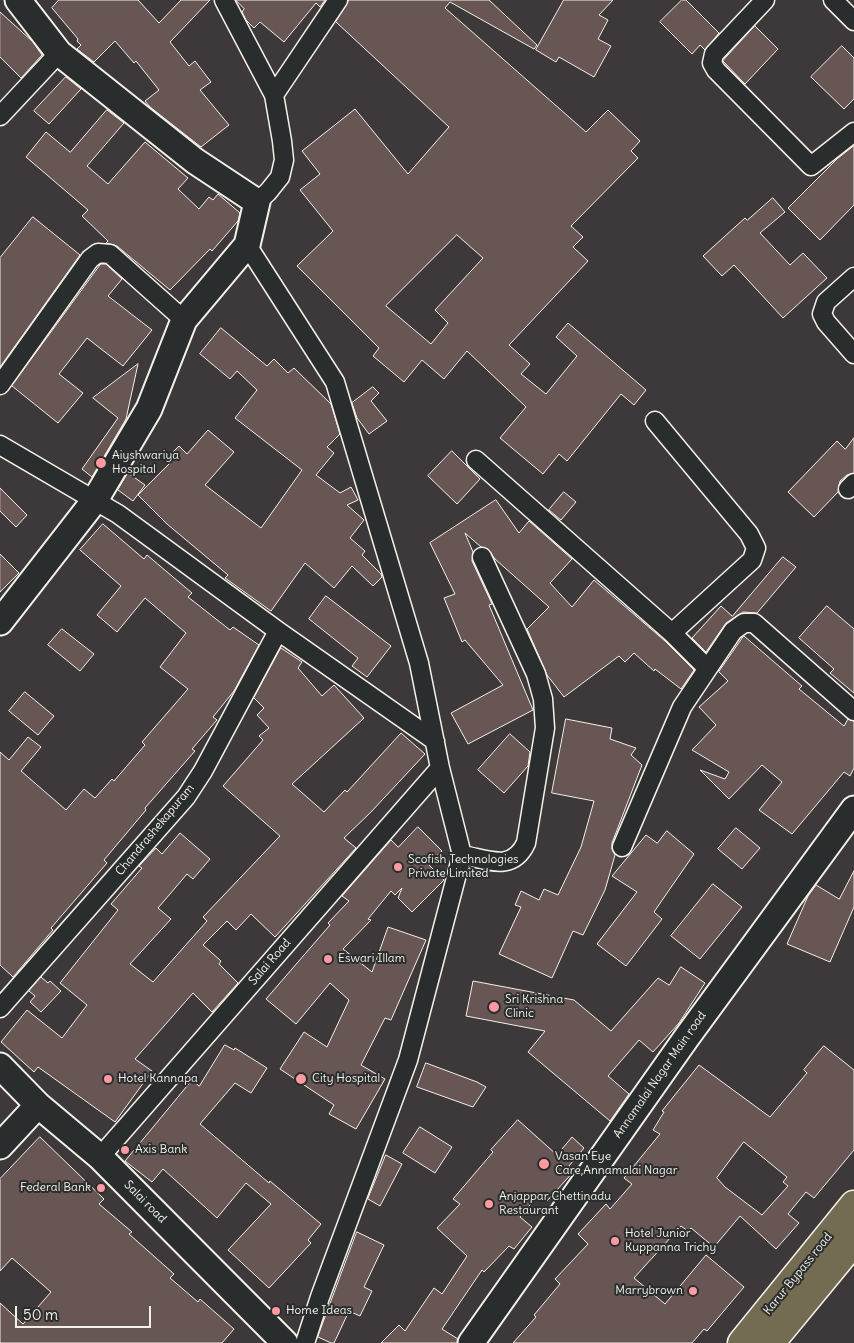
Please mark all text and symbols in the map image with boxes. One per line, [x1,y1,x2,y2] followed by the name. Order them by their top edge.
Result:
[112,449,179,477] place label: Aiyshwariya Hospital
[94,456,108,470] marker: Aiyshwariya Hospital
[113,781,197,879] street label: Chandrashekapuram
[408,853,519,881] place label: Scofish Technologies Private Limited
[392,861,404,873] marker: Scofish Technologies Private Limited
[246,936,294,988] street label: Salai Road
[338,952,405,966] place label: Eswari Illam
[322,953,334,965] marker: Eswari Illam
[505,993,563,1021] place label: Sri Krishna Clinic
[487,1000,501,1014] marker: Sri Krishna Clinic
[611,1009,709,1141] street label: Annamalai Nagar Main road
[118,1072,198,1086] place label: Hotel Kannapa
[294,1072,308,1086] marker: City Hospital
[312,1072,380,1086] place label: City Hospital
[102,1073,114,1085] marker: Hotel Kannapa
[135,1143,187,1157] place label: Axis Bank
[119,1144,131,1156] marker: Axis Bank
[555,1150,678,1178] place label: Vasan Eye Care,Annamalai Nagar
[537,1157,551,1171] marker: Vasan Eye Care,Annamalai Nagar
[121,1178,169,1226] street label: Salai road
[20,1181,91,1195] place label: Federal Bank
[95,1182,107,1194] marker: Federal Bank
[499,1190,611,1218] place label: Anjappar Chettinadu Restaurant
[483,1198,495,1210] marker: Anjappar Chettinadu Restaurant
[625,1227,716,1255] place label: Hotel Junior Kuppanna Trichy
[761,1230,835,1318] street label: Karur Bypass road
[609,1235,621,1247] marker: Hotel Junior Kuppanna Trichy
[615,1284,683,1298] place label: Marrybrown
[687,1285,699,1297] marker: Marrybrown
[18,1296,154,1328] scale bar
[286,1304,352,1318] place label: Home Ideas
[23,1305,58,1324] text: 50 m
[270,1305,282,1317] marker: Home Ideas

